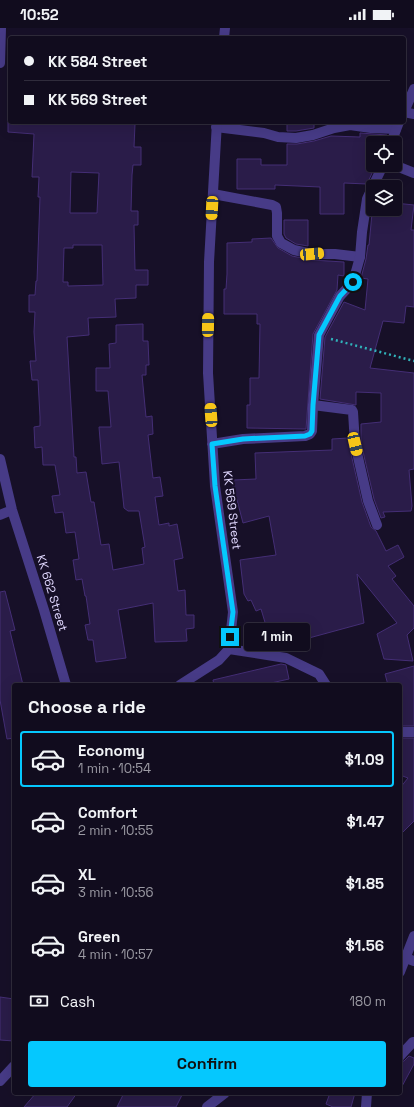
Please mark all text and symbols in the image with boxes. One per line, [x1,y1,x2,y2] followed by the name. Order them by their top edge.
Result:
[20,5,59,24] text: 10:52
[48,52,147,71] text: KK 584 Street
[48,90,147,109] text: KK 569 Street
[366,136,402,216] map controls
[366,136,402,172] button: locate
[366,180,402,216] button: layers
[205,196,219,220] car
[300,247,324,261] car
[344,273,362,291] route start
[202,313,214,337] car
[204,403,218,427] car
[346,431,364,457] car
[219,470,245,550] street label: KK 569 Street
[33,553,71,633] street label: KK 662 Street
[244,623,310,651] callout: 1 min
[221,628,239,646] route end
[261,628,293,645] text: 1 min
[28,695,146,718] text: Choose a ride
[30,741,66,777] icon: car
[78,741,145,760] text: Economy
[345,750,384,769] text: $1.09
[78,760,151,777] text: 1 min · 10:54
[30,803,66,839] icon: car
[78,803,138,822] text: Comfort
[346,812,384,831] text: $1.47
[78,822,153,839] text: 2 min · 10:55
[30,865,66,901] icon: car
[78,865,96,884] text: XL
[346,874,384,893] text: $1.85
[78,884,153,901] text: 3 min · 10:56
[30,927,66,963] icon: car
[78,927,120,946] text: Green
[345,936,384,955] text: $1.56
[78,946,153,963] text: 4 min · 10:57
[28,990,50,1012] icon: cash
[60,992,95,1011] text: Cash
[350,993,386,1010] text: 180 m
[28,1041,386,1087] button: Confirm

